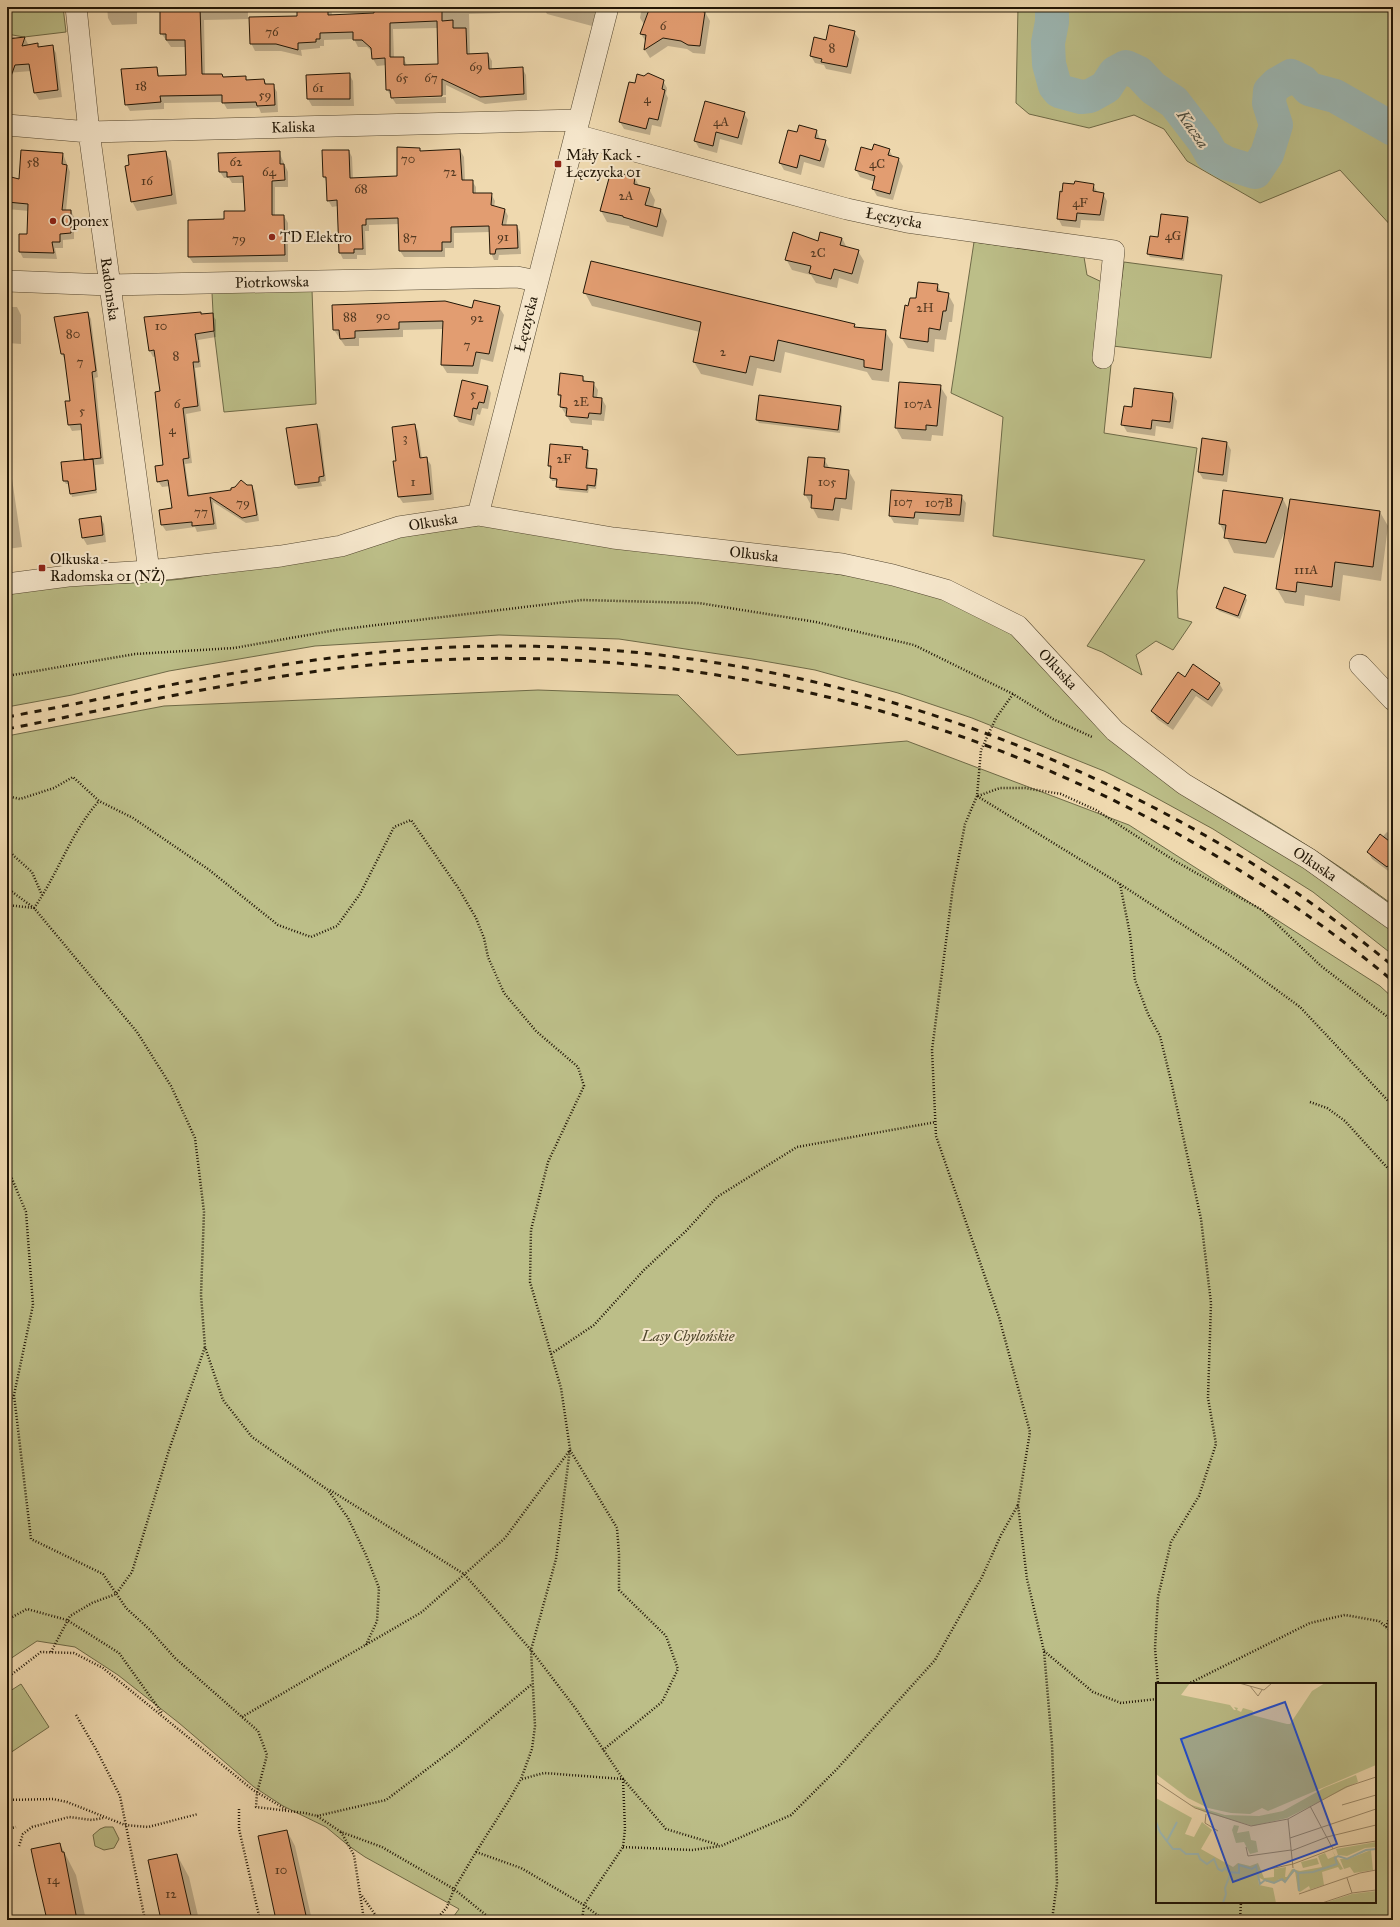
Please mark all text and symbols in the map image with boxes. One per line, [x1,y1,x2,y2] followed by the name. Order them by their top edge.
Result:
[660,18,667,34] house number: 6
[265,24,279,40] house number: 76
[829,40,836,56] house number: 8
[469,59,483,75] house number: 69
[396,70,408,86] house number: 65
[424,70,438,86] house number: 67
[135,78,147,94] house number: 18
[312,80,324,96] house number: 61
[258,87,272,103] house number: 59
[643,91,651,107] house number: 4
[1173,105,1213,152] water label: Kacza
[713,114,729,130] house number: 4A
[271,118,316,136] street label: Kaliska
[566,146,642,181] place label: Mały Kack - Łęczycka 01
[401,151,415,167] house number: 70
[27,154,40,170] house number: 58
[229,154,243,170] house number: 62
[869,156,885,172] house number: 4C
[553,159,563,169] marker: Mały Kack - Łęczycka 01
[262,164,277,180] house number: 64
[443,164,457,180] house number: 72
[141,173,153,189] house number: 16
[354,181,368,197] house number: 68
[618,188,634,204] house number: 2A
[1072,195,1088,211] house number: 4F
[864,204,924,232] street label: Łęczycka
[61,212,109,230] place label: Oponex
[48,216,58,226] marker: Oponex
[280,228,352,246] place label: TD Elektro
[1165,228,1182,244] house number: 4G
[497,229,509,245] house number: 91
[403,230,417,246] house number: 87
[232,231,246,247] house number: 79
[267,232,277,242] marker: TD Elektro
[810,245,826,261] house number: 2C
[97,256,123,322] street label: Radomska
[235,272,310,292] street label: Piotrkowska
[510,293,542,354] street label: Łęczycka
[916,300,934,316] house number: 2H
[376,308,390,324] house number: 90
[343,309,357,325] house number: 88
[470,310,484,326] house number: 92
[155,318,167,334] house number: 10
[66,326,80,342] house number: 80
[464,337,471,353] house number: 7
[720,344,727,360] house number: 2
[173,348,180,364] house number: 8
[77,354,84,370] house number: 7
[470,386,476,402] house number: 5
[573,394,589,410] house number: 2E
[174,396,181,412] house number: 6
[904,396,932,412] house number: 107A
[79,403,85,419] house number: 5
[168,422,176,438] house number: 4
[402,430,408,446] house number: 3
[557,451,572,467] house number: 2F
[410,474,416,490] house number: 1
[818,474,836,490] house number: 105
[893,494,913,510] house number: 107
[236,495,250,511] house number: 79
[925,495,953,511] house number: 107B
[194,504,208,520] house number: 77
[407,509,459,535] street label: Olkuska
[729,542,780,566] street label: Olkuska
[50,550,165,586] place label: Olkuska - Radomska 01 (NŻ)
[1294,562,1318,578] house number: 111A
[37,563,47,573] marker: Olkuska - Radomska 01 (NŻ)
[1035,645,1082,694] street label: Olkuska
[1290,843,1341,886] street label: Olkuska
[641,1327,735,1345] park label: Lasy Chylońskie
[1156,1683,1376,1903] inset map
[275,1862,287,1878] house number: 10
[47,1872,60,1888] house number: 14
[165,1886,177,1902] house number: 12

